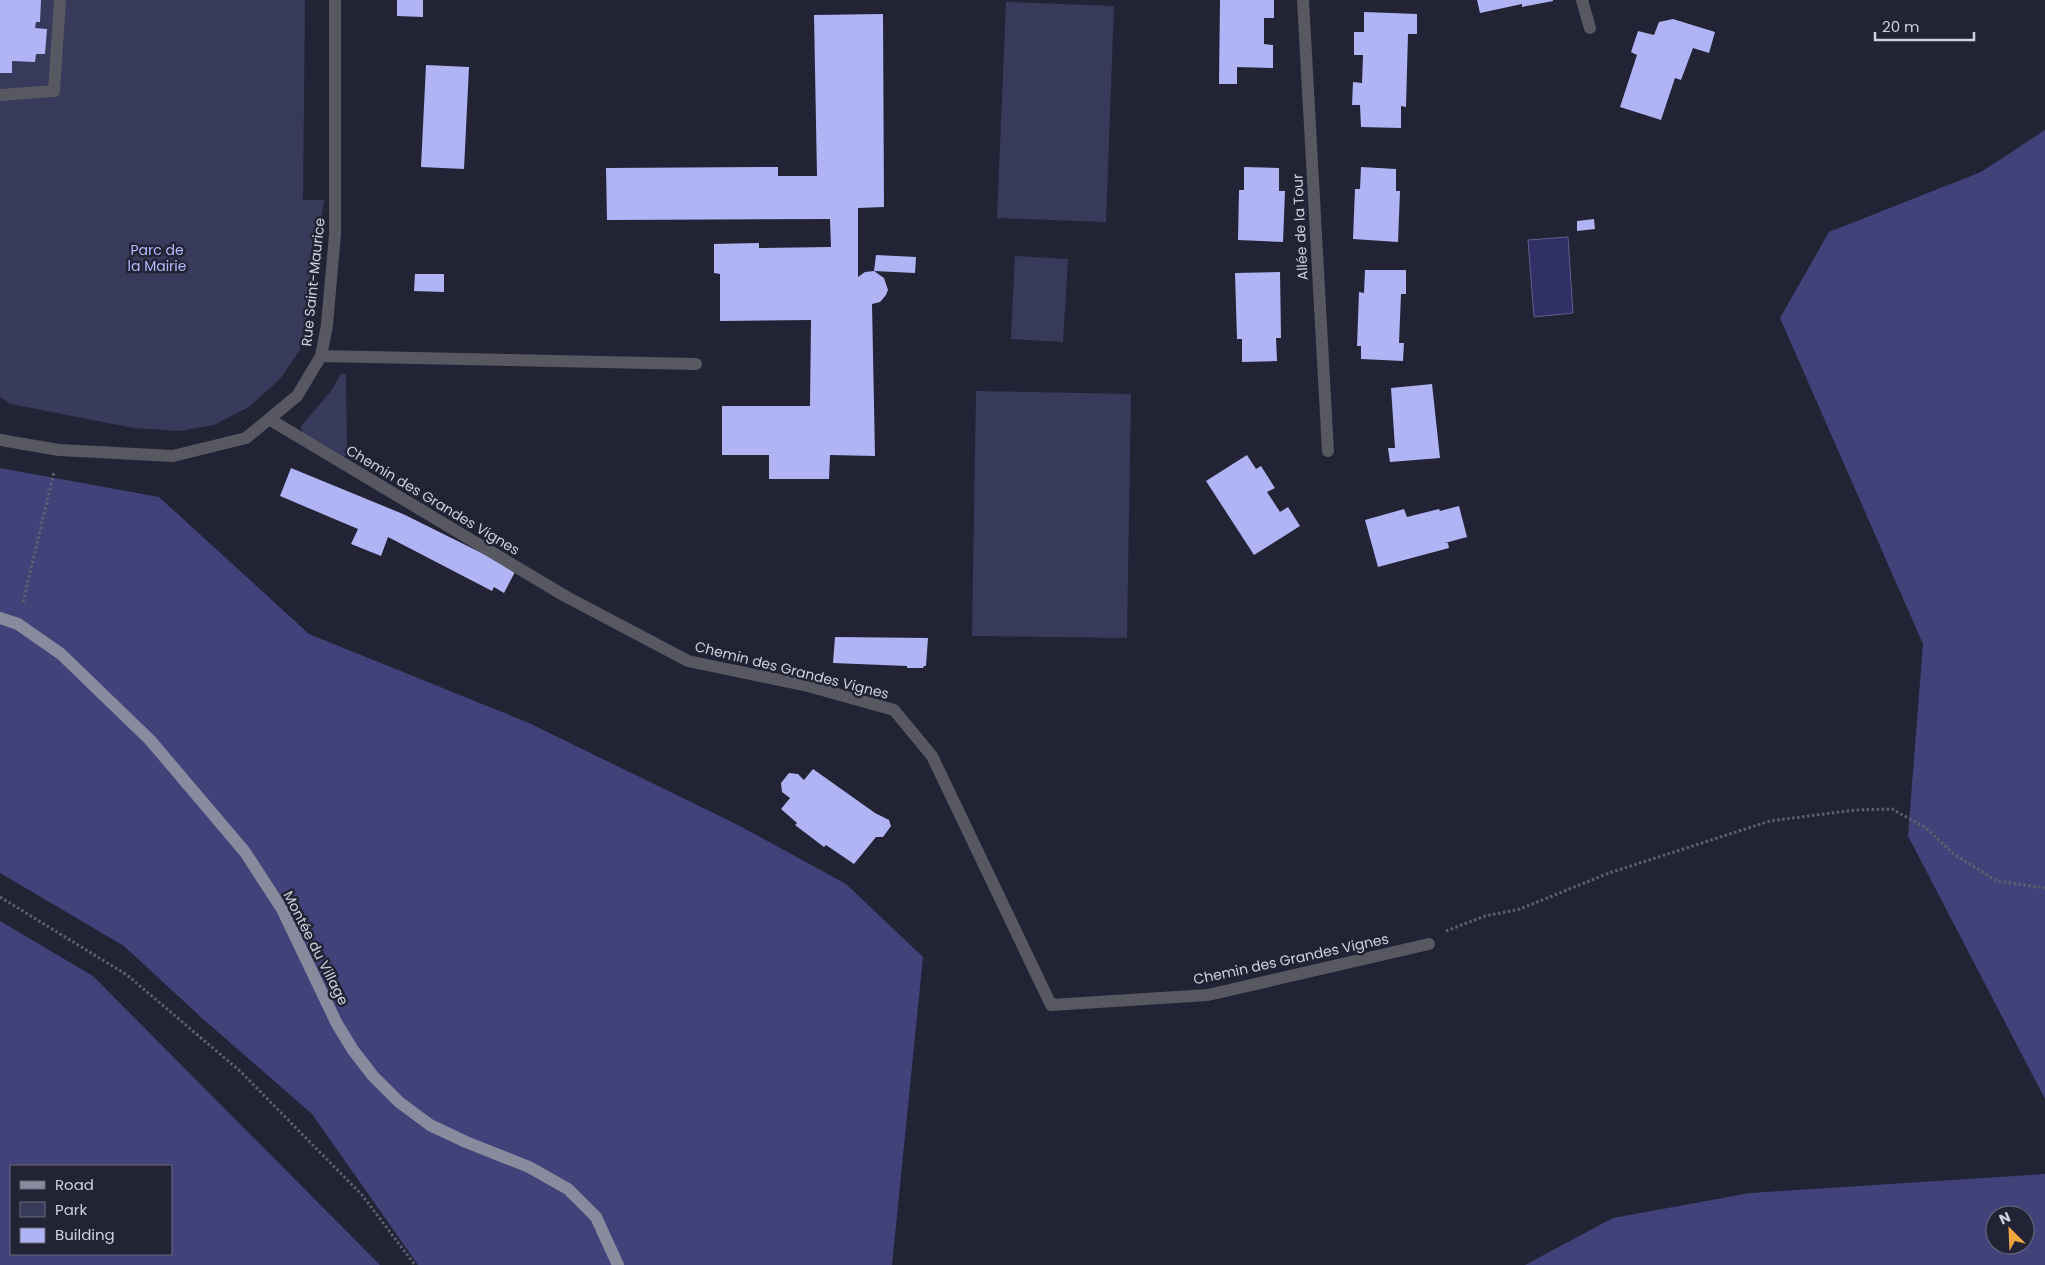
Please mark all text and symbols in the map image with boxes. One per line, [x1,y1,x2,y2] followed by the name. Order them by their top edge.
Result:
[1875,10,1974,42] scale bar
[1882,16,1920,37] text: 20 m
[1287,173,1313,281] street label: Allée de la Tour
[296,216,330,347] street label: Rue Saint-Maurice
[128,240,187,276] park label: Parc de la Mairie
[342,440,524,560] street label: Chemin des Grandes Vignes
[693,636,891,704] street label: Chemin des Grandes Vignes
[279,887,354,1009] street label: Montée du Village
[1191,929,1391,989] street label: Chemin des Grandes Vignes
[10,1165,172,1255] legend
[55,1174,94,1195] text: Road
[55,1199,87,1220] text: Park
[1985,1205,2035,1255] north arrow
[1996,1207,2014,1229] text: N
[55,1224,115,1245] text: Building

